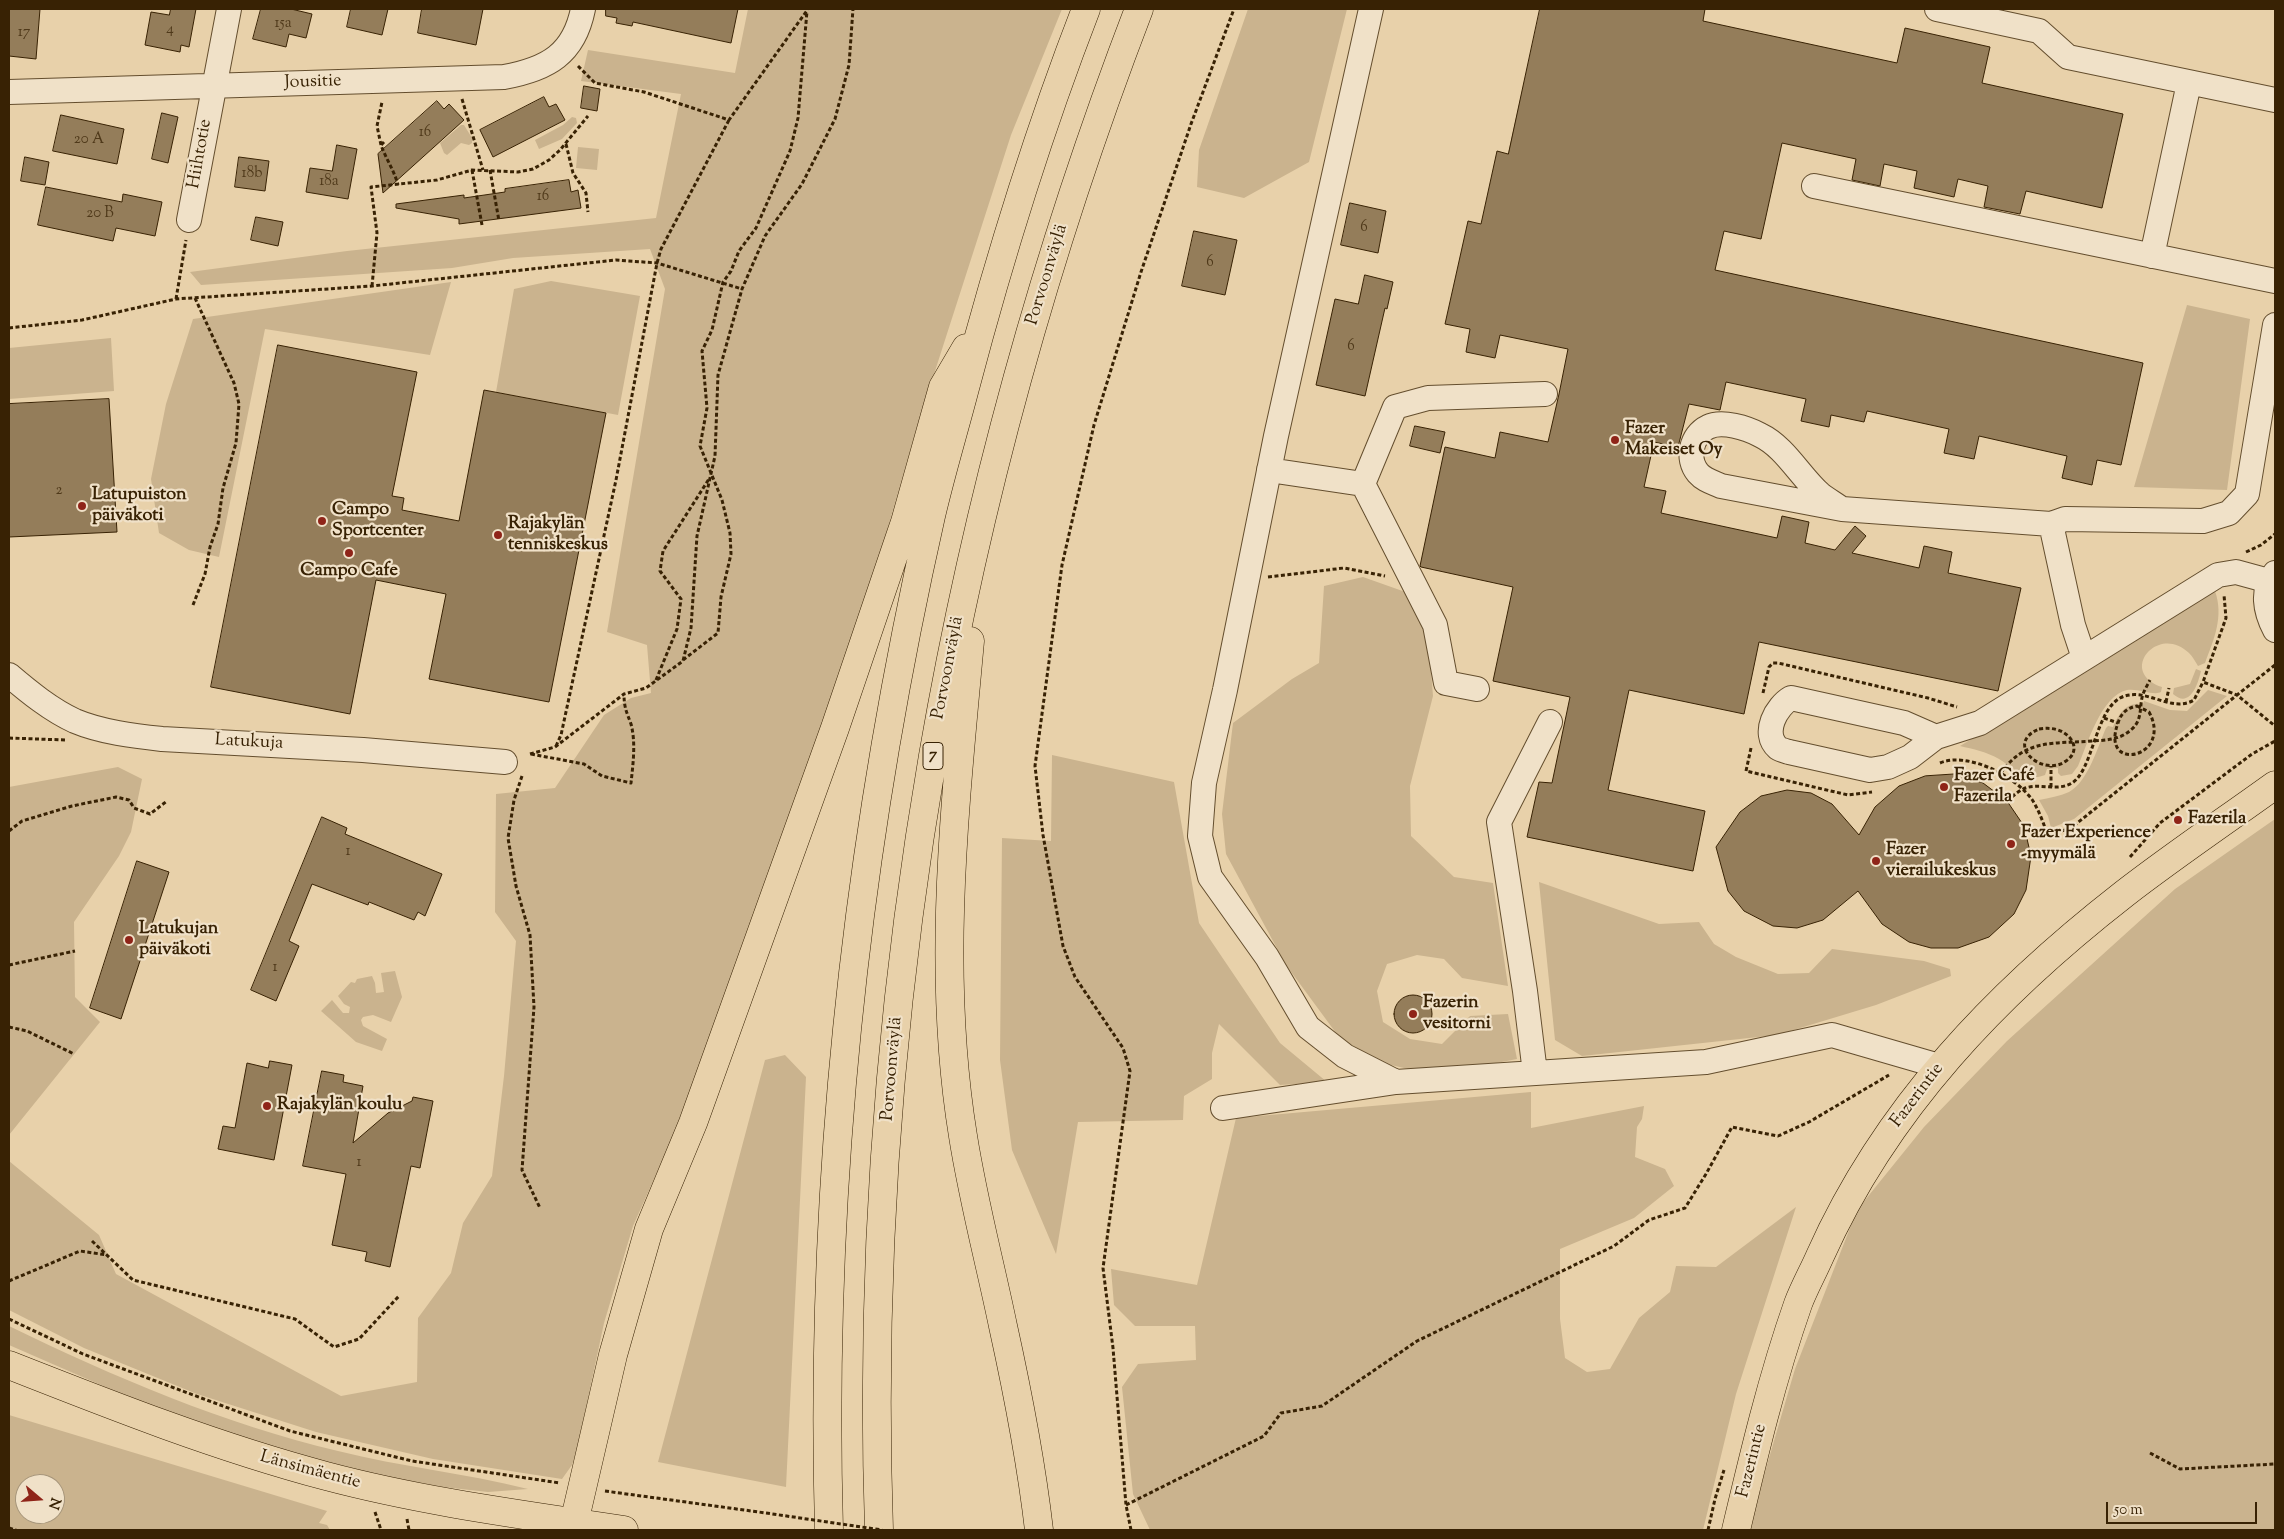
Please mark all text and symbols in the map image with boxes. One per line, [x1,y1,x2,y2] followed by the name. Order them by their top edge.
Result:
[274,15,292,33] house number: 15a
[166,21,174,39] house number: 4
[18,24,30,42] house number: 17
[284,71,342,95] street label: Jousitie
[184,117,218,191] street label: Hiihtotie
[419,124,431,142] house number: 16
[74,131,104,149] house number: 20 A
[242,165,262,183] house number: 18b
[319,173,339,191] house number: 18a
[537,188,549,206] house number: 16
[86,205,114,223] house number: 20 B
[1360,219,1368,237] house number: 6
[1022,222,1074,328] street label: Porvoonväylä
[1206,254,1214,272] house number: 6
[1347,338,1355,356] house number: 6
[1625,419,1722,462] place label: Fazer Makeiset Oy
[1609,434,1621,446] marker: Fazer Makeiset Oy
[55,482,63,500] house number: 2
[92,485,187,528] place label: Latupuiston päiväkoti
[76,500,88,512] marker: Latupuiston päiväkoti
[332,500,424,542] place label: Campo Sportcenter
[508,514,608,556] place label: Rajakylän tenniskeskus
[316,515,328,527] marker: Campo Sportcenter
[492,529,504,541] marker: Rajakylän tenniskeskus
[343,547,355,559] marker: Campo Cafe
[300,561,398,583] place label: Campo Cafe
[928,615,970,721] street label: Porvoonväylä
[214,730,284,756] street label: Latukuja
[923,742,943,769] road number: 7
[1954,766,2035,809] place label: Fazer Café Fazerila
[1938,781,1950,793] marker: Fazer Café Fazerila
[2188,809,2246,831] place label: Fazerila
[2172,814,2184,826] marker: Fazerila
[2021,823,2151,866] place label: Fazer Experience -myymälä
[2005,838,2017,850] marker: Fazer Experience -myymälä
[1886,840,1996,882] place label: Fazer vierailukeskus
[345,843,351,861] house number: 1
[1870,855,1882,867] marker: Fazer vierailukeskus
[139,919,218,962] place label: Latukujan päiväkoti
[123,934,135,946] marker: Latukujan päiväkoti
[272,959,278,977] house number: 1
[1423,993,1491,1036] place label: Fazerin vesitorni
[1407,1008,1419,1020] marker: Fazerin vesitorni
[878,1016,908,1122] street label: Porvoonväylä
[1887,1060,1949,1132] street label: Fazerintie
[277,1095,402,1117] place label: Rajakylän koulu
[261,1100,273,1112] marker: Rajakylän koulu
[356,1154,362,1172] house number: 1
[1733,1422,1773,1500] street label: Fazerintie
[257,1447,363,1495] street label: Länsimäentie
[15,1474,65,1524] north arrow
[2109,1492,2260,1524] scale bar
[42,1495,65,1512] text: N
[2114,1500,2143,1521] text: 50 m

